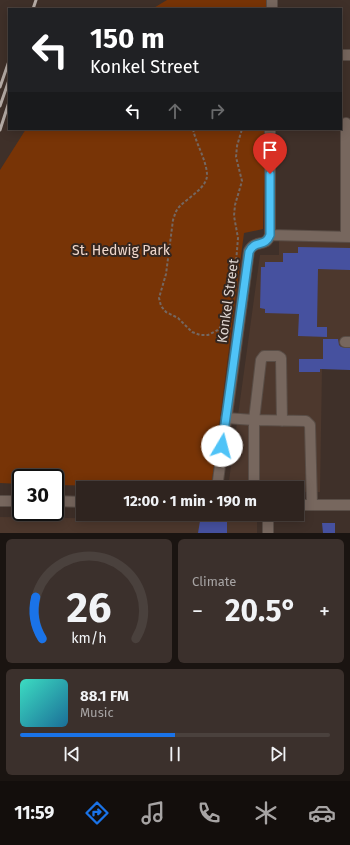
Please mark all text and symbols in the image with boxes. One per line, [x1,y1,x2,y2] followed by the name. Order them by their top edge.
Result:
[90,22,165,55] text: 150 m
[24,24,76,76] icon: left
[90,56,199,78] text: Konkel Street
[122,100,144,122] icon: left
[164,100,186,122] icon: ahead
[206,100,228,122] icon: right
[253,133,287,174] pin
[259,139,281,161] icon: arrive
[72,242,171,259] park label: St. Hedwig Park
[214,257,242,344] street label: Konkel Street
[201,425,243,467] position arrow
[12,469,64,521] speed limit sign: 30
[123,492,257,510] text: 12:00 · 1 min · 190 m
[192,574,236,589] text: Climate
[67,583,111,633] text: 26
[225,593,297,629] text: 20.5°
[192,598,203,625] text: −
[319,598,330,625] text: +
[71,630,107,647] text: km/h
[80,687,129,705] text: 88.1 FM
[80,705,114,720] text: Music
[61,743,83,765] icon: previous
[164,743,186,765] icon: pause
[267,743,289,765] icon: next
[83,799,111,827] icon: directions
[139,799,167,827] icon: music
[195,799,223,827] icon: phone
[252,799,280,827] icon: climate
[308,799,336,827] icon: car
[14,802,54,824] text: 11:59

